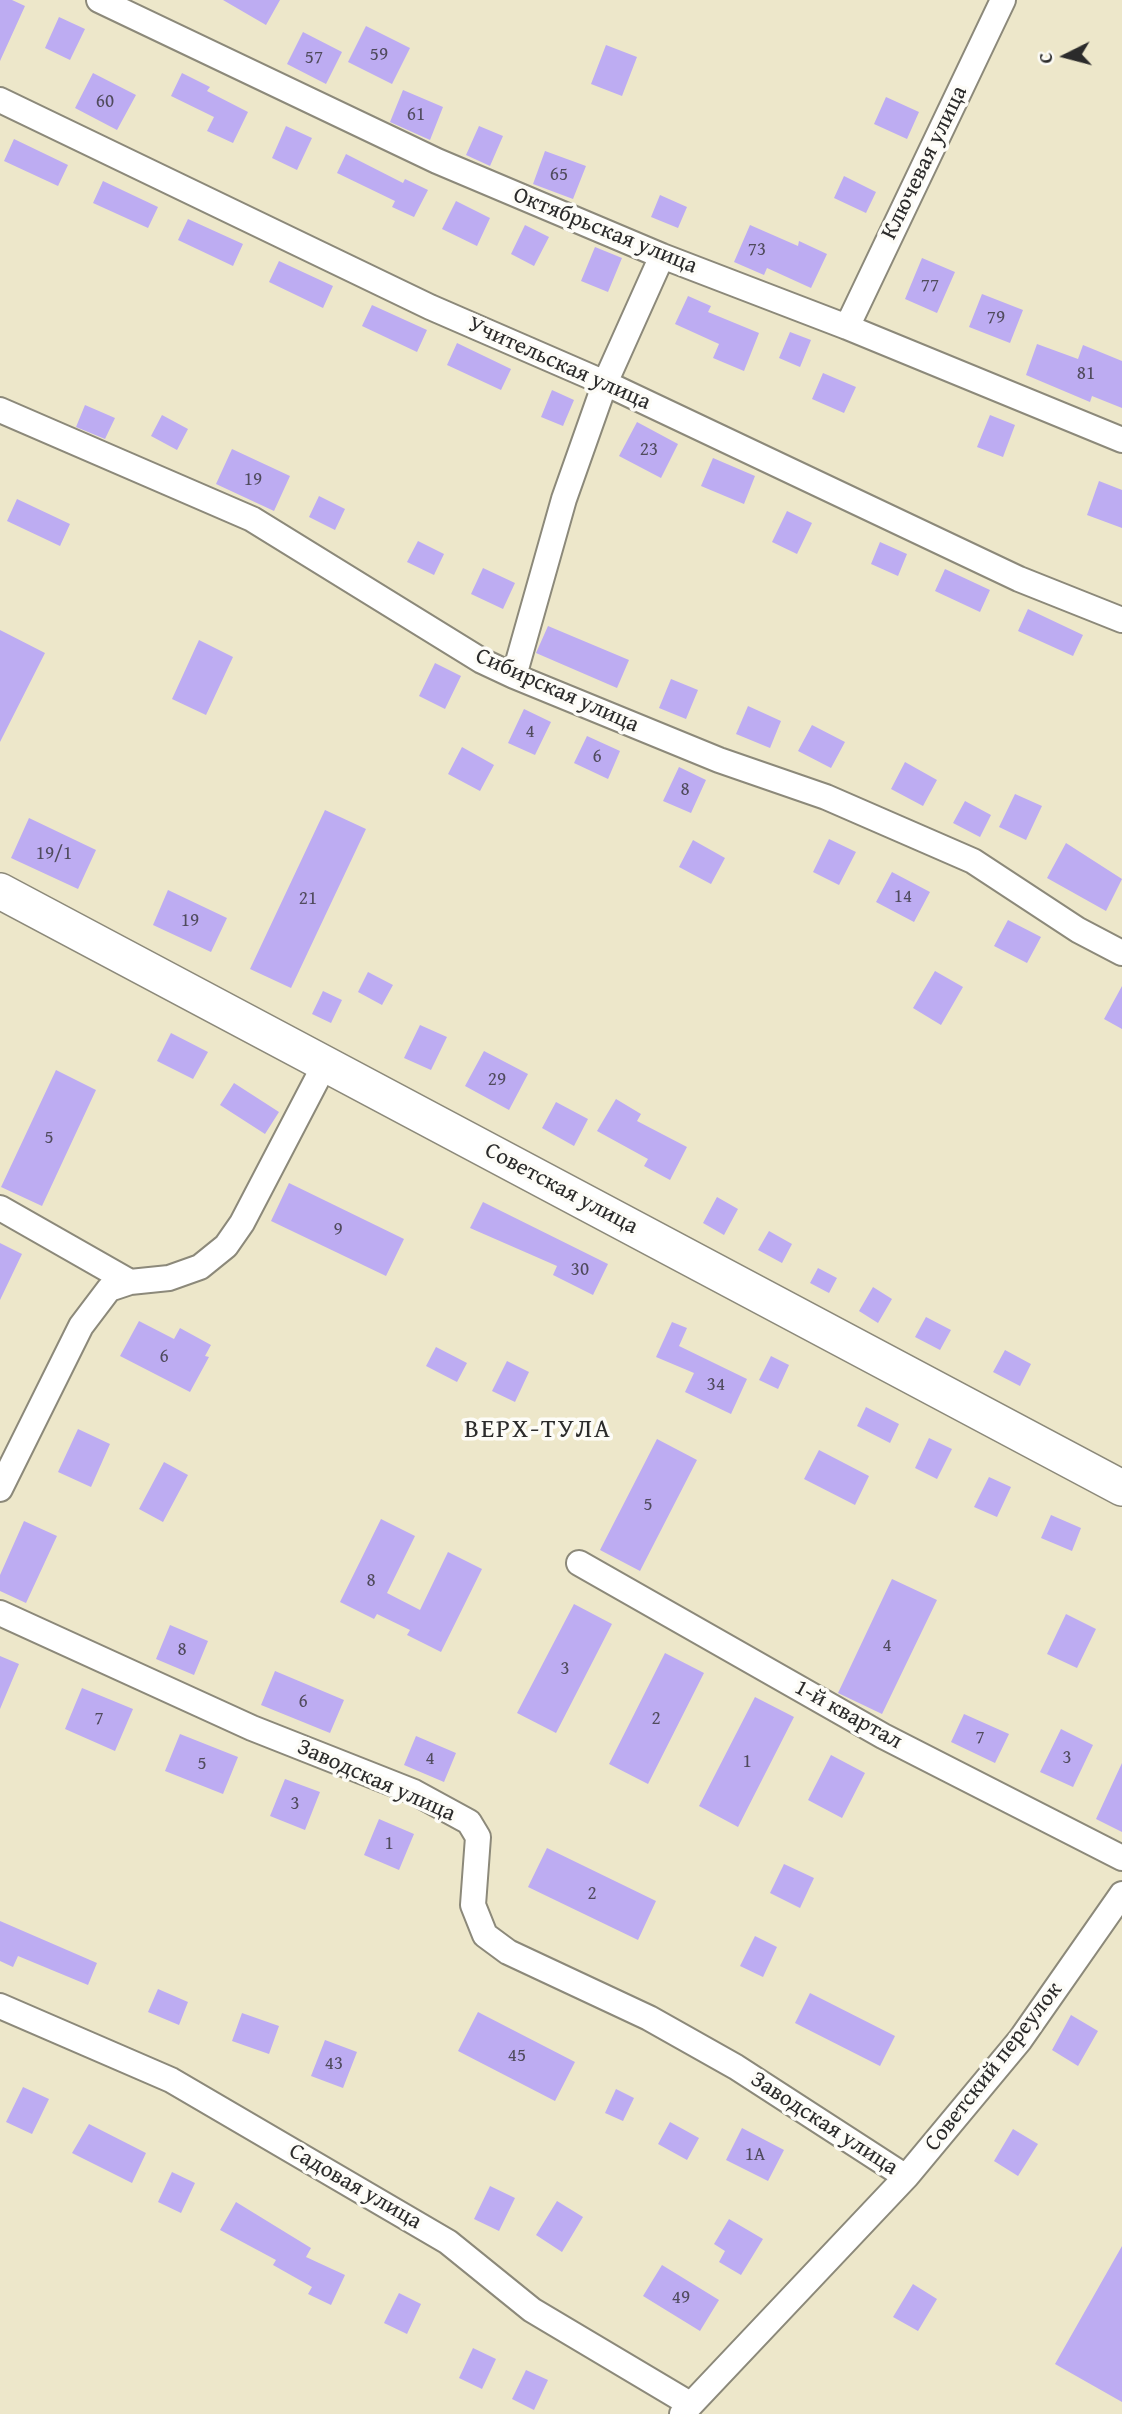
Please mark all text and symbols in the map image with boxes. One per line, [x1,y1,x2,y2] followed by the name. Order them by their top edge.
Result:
[1031,21,1101,91] north arrow
[370,44,388,66] house number: 59
[305,47,323,69] house number: 57
[1031,51,1060,65] text: С
[876,82,974,244] street label: Ключевая улица
[96,91,114,113] house number: 60
[407,104,425,126] house number: 61
[550,164,568,186] house number: 65
[509,182,701,280] street label: Октябрьская улица
[748,239,766,261] house number: 73
[921,275,939,297] house number: 77
[987,307,1005,329] house number: 79
[463,311,655,417] street label: Учительская улица
[1077,363,1095,385] house number: 81
[640,439,658,461] house number: 23
[244,469,262,491] house number: 19
[471,643,643,739] street label: Сибирская улица
[525,721,535,743] house number: 4
[592,746,602,768] house number: 6
[680,779,690,801] house number: 8
[36,843,72,865] house number: 19/1
[894,886,912,908] house number: 14
[299,888,317,910] house number: 21
[181,910,199,932] house number: 19
[488,1069,506,1091] house number: 29
[44,1127,54,1149] house number: 5
[480,1137,642,1241] street label: Советская улица
[333,1219,343,1241] house number: 9
[571,1259,589,1281] house number: 30
[159,1346,169,1368] house number: 6
[707,1374,725,1396] house number: 34
[465,1414,611,1446] district label: ВЕРХ-ТУЛА
[643,1494,653,1516] house number: 5
[366,1570,376,1592] house number: 8
[882,1635,892,1657] house number: 4
[177,1639,187,1661] house number: 8
[560,1658,570,1680] house number: 3
[789,1674,907,1756] street label: 1-й квартал
[298,1691,308,1713] house number: 6
[94,1708,104,1730] house number: 7
[651,1708,661,1730] house number: 2
[975,1727,985,1749] house number: 7
[293,1734,459,1828] street label: Заводская улица
[1062,1747,1072,1769] house number: 3
[425,1748,435,1770] house number: 4
[742,1751,752,1773] house number: 1
[197,1753,207,1775] house number: 5
[290,1793,300,1815] house number: 3
[384,1833,394,1855] house number: 1
[587,1883,597,1905] house number: 2
[919,1977,1069,2157] street label: Советский переулок
[508,2045,526,2067] house number: 45
[325,2053,343,2075] house number: 43
[745,2066,903,2182] street label: Заводская улица
[284,2138,426,2236] street label: Садовая улица
[745,2144,765,2166] house number: 1А
[672,2287,690,2309] house number: 49

